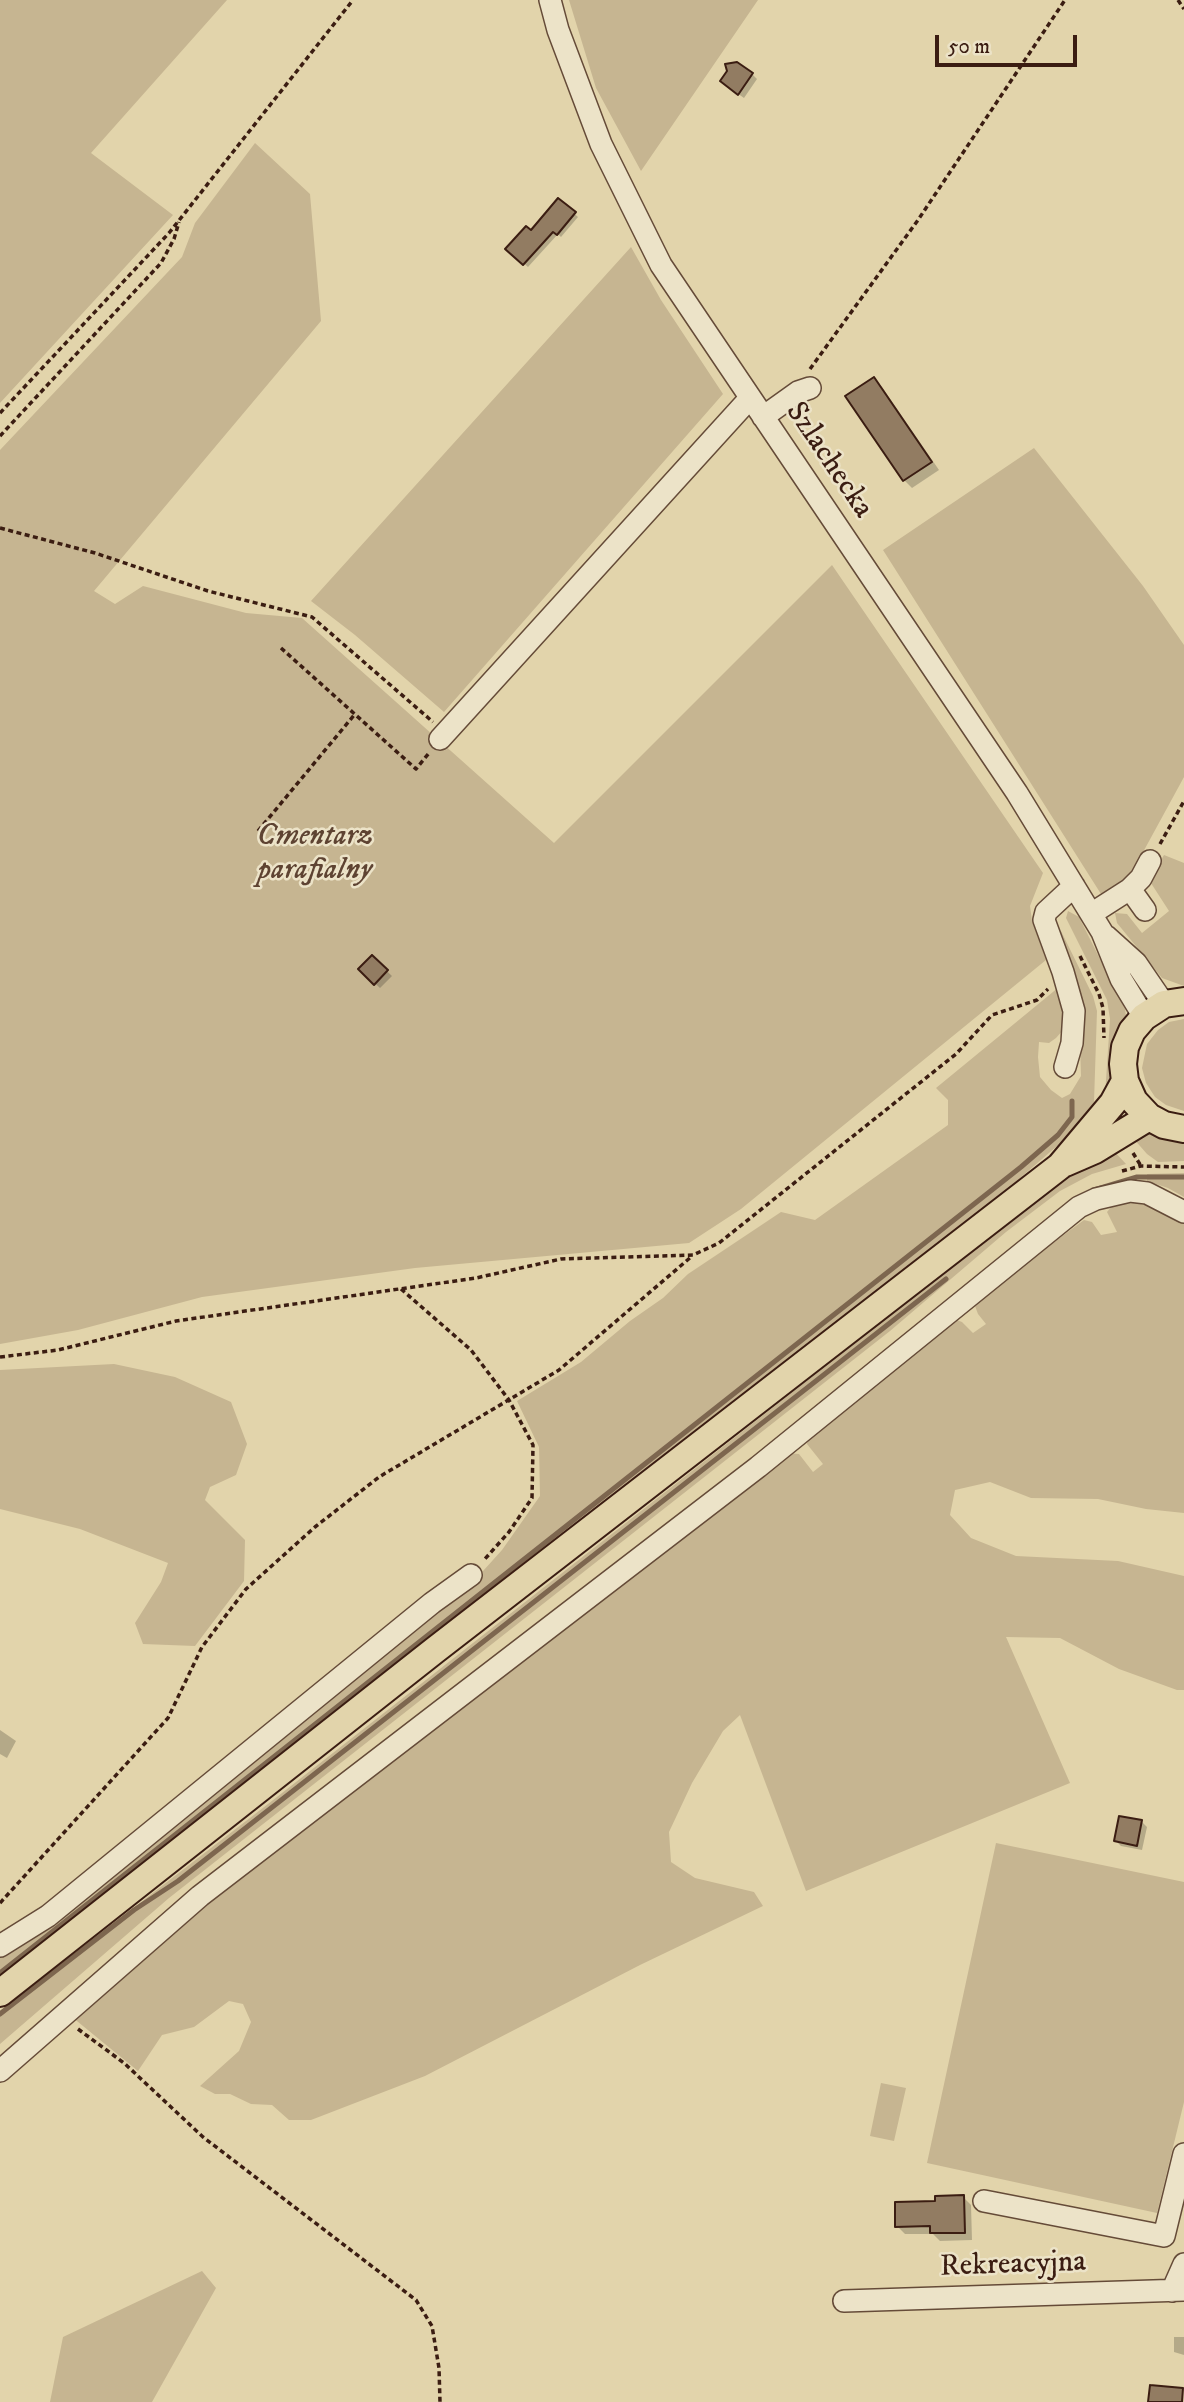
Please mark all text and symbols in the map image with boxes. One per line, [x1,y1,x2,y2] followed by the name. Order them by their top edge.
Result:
[939,21,1081,65] scale bar
[948,34,990,60] text: 50 m
[776,396,880,526] street label: Szlachecka
[257,820,373,890] park label: Cmentarz parafialny
[939,2245,1087,2287] street label: Rekreacyjna

